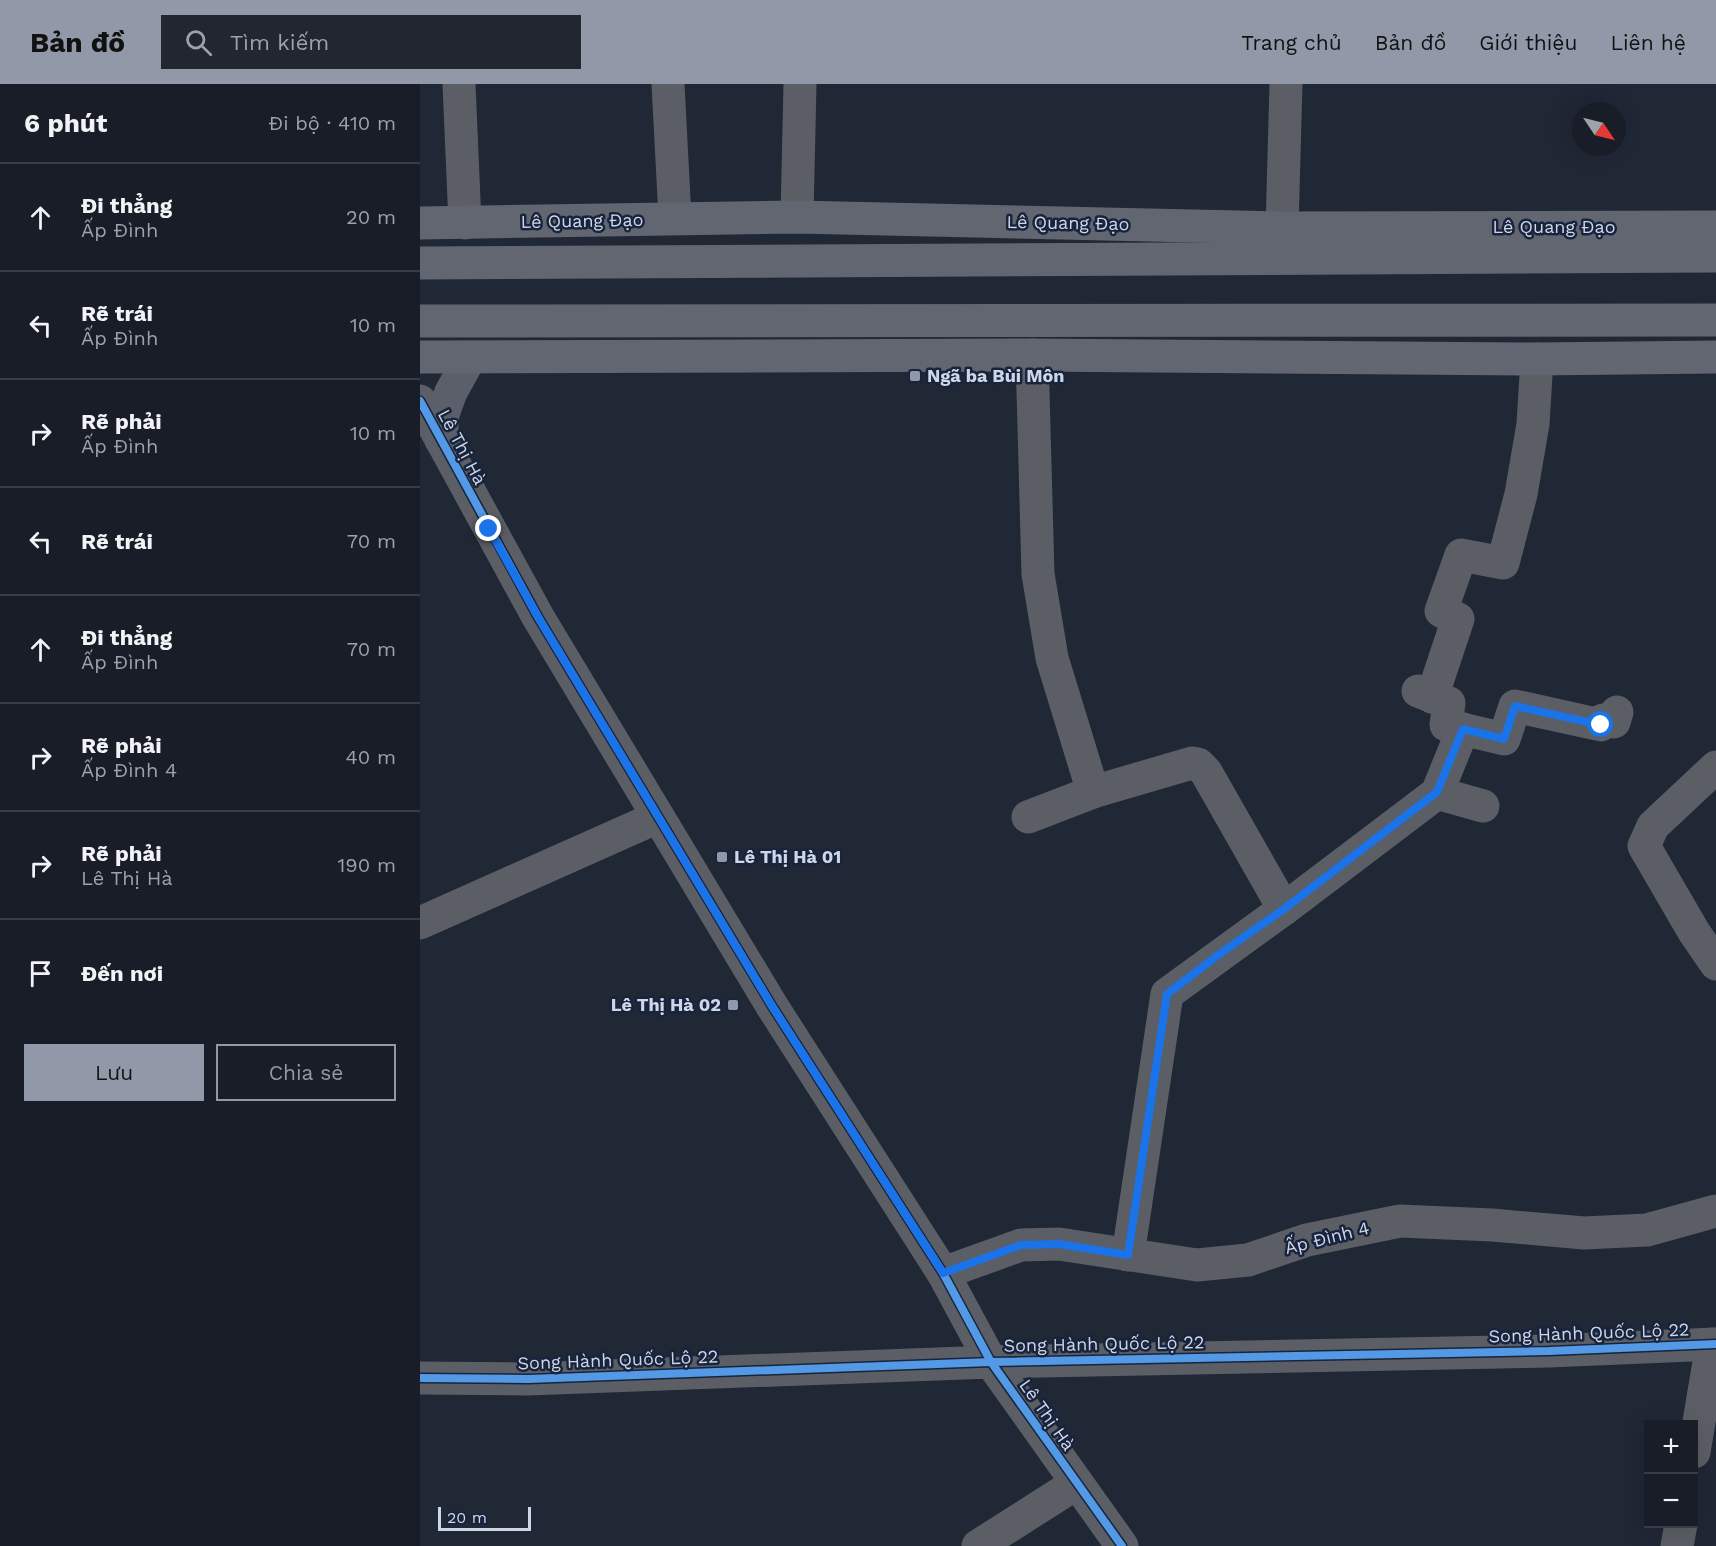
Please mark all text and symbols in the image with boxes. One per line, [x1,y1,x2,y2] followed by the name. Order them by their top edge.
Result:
[161,15,581,69] search box
[30,26,125,59] text: Bản đồ
[182,26,215,59] icon: search
[230,30,329,55] text: Tìm kiếm
[1241,30,1342,55] text: Trang chủ
[1375,30,1446,55] text: Bản đồ
[1479,30,1577,55] text: Giới thiệu
[1610,30,1686,55] text: Liên hệ
[1572,102,1626,156] north arrow
[24,108,107,138] text: 6 phút
[269,111,396,135] text: Đi bộ · 410 m
[81,193,172,218] text: Đi thẳng
[24,201,57,234] icon: ahead
[346,205,396,229] text: 20 m
[520,209,644,232] street label: Lê Quang Đạo
[1006,211,1130,234] street label: Lê Quang Đạo
[1493,216,1615,237] street label: Lê Quang Đạo
[81,218,158,242] text: Ấp Đình
[81,301,153,326] text: Rẽ trái
[24,309,57,342] icon: left
[350,313,396,337] text: 10 m
[81,326,158,350] text: Ấp Đình
[927,365,1064,386] place label: Ngã ba Bùi Môn
[908,369,922,383] marker: Ngã ba Bùi Môn
[434,405,491,488] street label: Lê Thị Hà
[81,409,162,434] text: Rẽ phải
[24,417,57,450] icon: right
[350,421,396,445] text: 10 m
[81,434,158,458] text: Ấp Đình
[475,515,501,541] route end
[24,525,57,558] icon: left
[81,529,153,554] text: Rẽ trái
[347,529,396,553] text: 70 m
[81,625,172,650] text: Đi thẳng
[24,633,57,666] icon: ahead
[347,637,396,661] text: 70 m
[81,650,158,674] text: Ấp Đình
[1587,711,1613,737] route start
[81,733,162,758] text: Rẽ phải
[24,741,57,774] icon: right
[345,745,396,769] text: 40 m
[81,758,177,782] text: Ấp Đình 4
[81,841,162,866] text: Rẽ phải
[734,846,841,867] place label: Lê Thị Hà 01
[24,849,57,882] icon: right
[715,850,729,864] marker: Lê Thị Hà 01
[338,853,396,877] text: 190 m
[81,866,173,890] text: Lê Thị Hà
[24,957,57,990] icon: arrive
[81,961,163,986] text: Đến nơi
[611,994,721,1015] place label: Lê Thị Hà 02
[726,998,740,1012] marker: Lê Thị Hà 02
[24,1044,204,1101] button: Lưu
[216,1044,396,1101] button: Chia sẻ
[1282,1216,1371,1258] street label: Ấp Đình 4
[1488,1319,1690,1346] street label: Song Hành Quốc Lộ 22
[1003,1331,1205,1356] street label: Song Hành Quốc Lộ 22
[517,1346,719,1373] street label: Song Hành Quốc Lộ 22
[1015,1375,1080,1454] street label: Lê Thị Hà
[1644,1420,1698,1528] map controls
[1644,1420,1698,1474] button: +
[1644,1474,1698,1528] button: −
[438,1504,531,1532] scale bar
[447,1508,487,1527] text: 20 m

